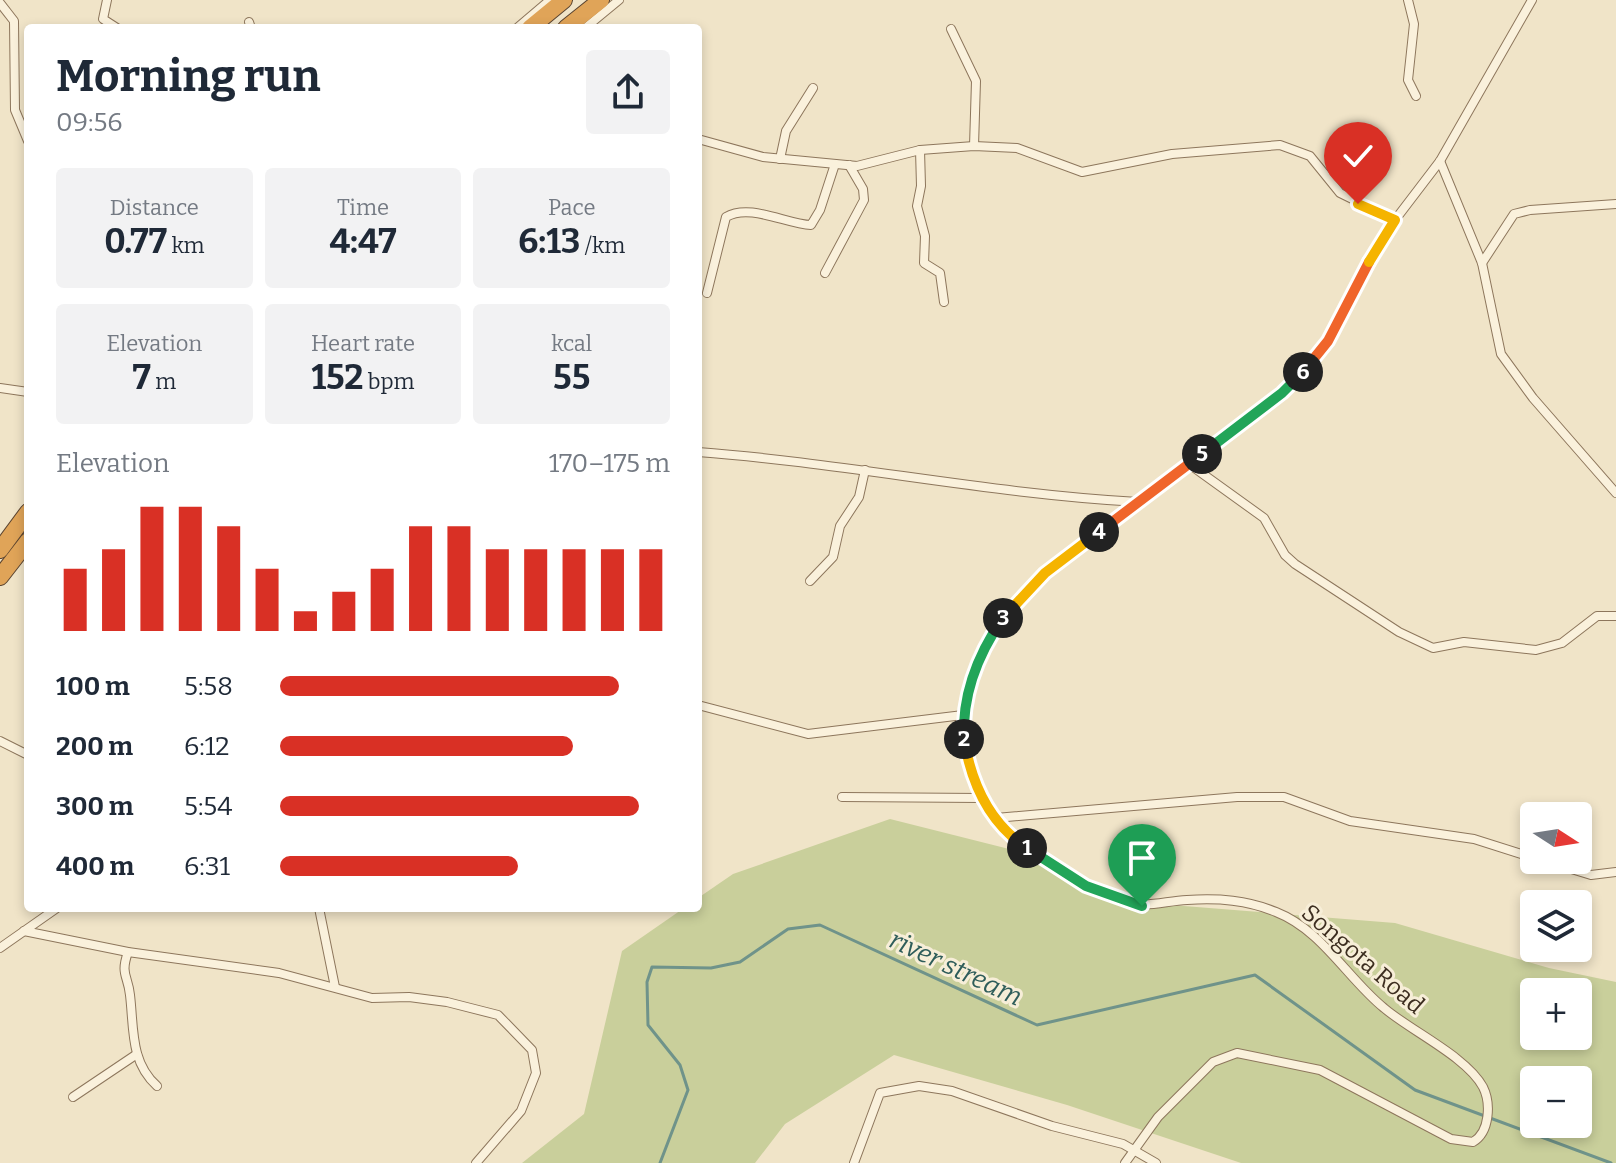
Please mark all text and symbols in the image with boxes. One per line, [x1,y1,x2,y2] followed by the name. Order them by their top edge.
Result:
[56,50,320,103] text: Morning run
[586,50,670,134] button: share
[56,107,123,138] text: 09:56
[1324,122,1392,204] pin
[1336,134,1380,178] icon: check
[110,194,199,221] text: Distance
[337,194,389,221] text: Time
[548,194,595,221] text: Pace
[104,221,167,262] text: 0.77
[329,221,397,262] text: 4:47
[518,221,580,262] text: 6:13
[167,232,204,259] text: km
[580,232,625,259] text: /km
[106,330,202,357] text: Elevation
[311,330,415,357] text: Heart rate
[551,330,592,357] text: kcal
[1283,352,1323,392] pin: 6
[132,357,151,398] text: 7
[311,357,363,398] text: 152
[553,357,590,398] text: 55
[1296,358,1310,385] text: 6
[151,368,176,395] text: m
[363,368,415,395] text: bpm
[1182,434,1222,474] pin: 5
[1196,440,1208,467] text: 5
[56,448,169,479] text: Elevation
[549,448,670,479] text: 170–175 m
[1079,512,1119,552] pin: 4
[1092,518,1106,545] text: 4
[983,598,1023,638] pin: 3
[997,604,1009,631] text: 3
[56,671,130,702] text: 100 m
[184,671,233,702] text: 5:58
[944,719,984,759] pin: 2
[958,725,970,752] text: 2
[56,731,133,762] text: 200 m
[184,731,229,762] text: 6:12
[56,791,133,822] text: 300 m
[184,791,232,822] text: 5:54
[1520,802,1592,874] north arrow
[1520,802,1592,1138] map controls
[1108,824,1176,906] pin
[1007,828,1047,868] pin: 1
[1022,834,1032,861] text: 1
[1120,836,1164,880] icon: arrive
[56,851,134,882] text: 400 m
[184,851,230,882] text: 6:31
[1520,890,1592,962] button: layers
[1296,898,1430,1020] street label: Songota Road
[885,924,1027,1013] water label: river stream
[1520,978,1592,1050] button: +
[1520,1066,1592,1138] button: −

